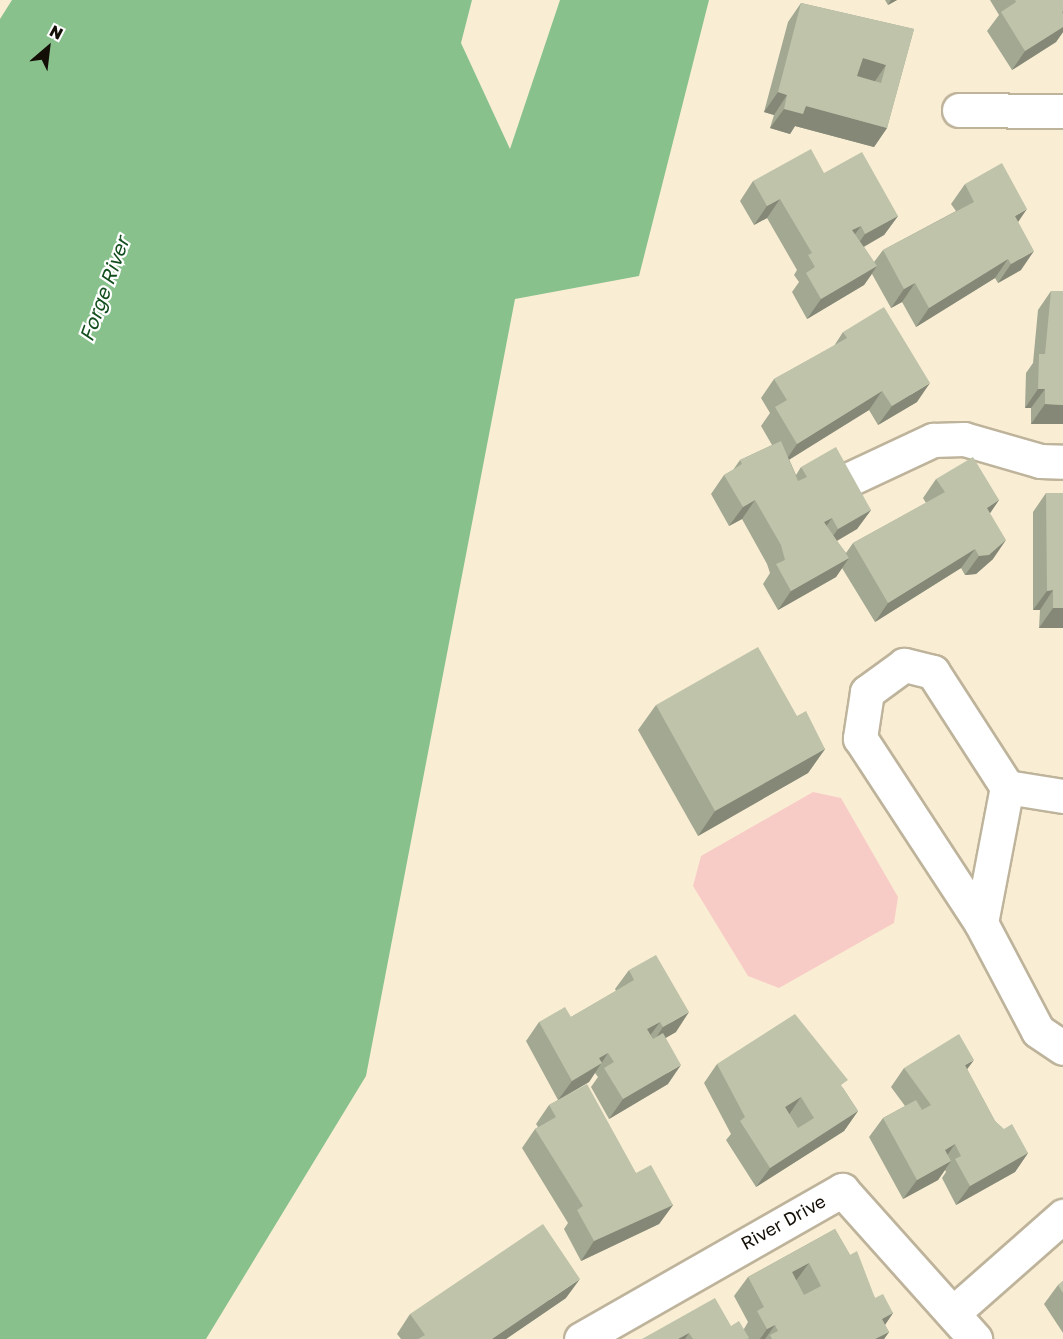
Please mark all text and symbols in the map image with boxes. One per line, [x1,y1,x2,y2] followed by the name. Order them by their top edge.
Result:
[18,18,78,78] north arrow
[46,20,67,44] text: N
[74,234,134,344] water label: Forge River
[737,1190,829,1254] street label: River Drive

